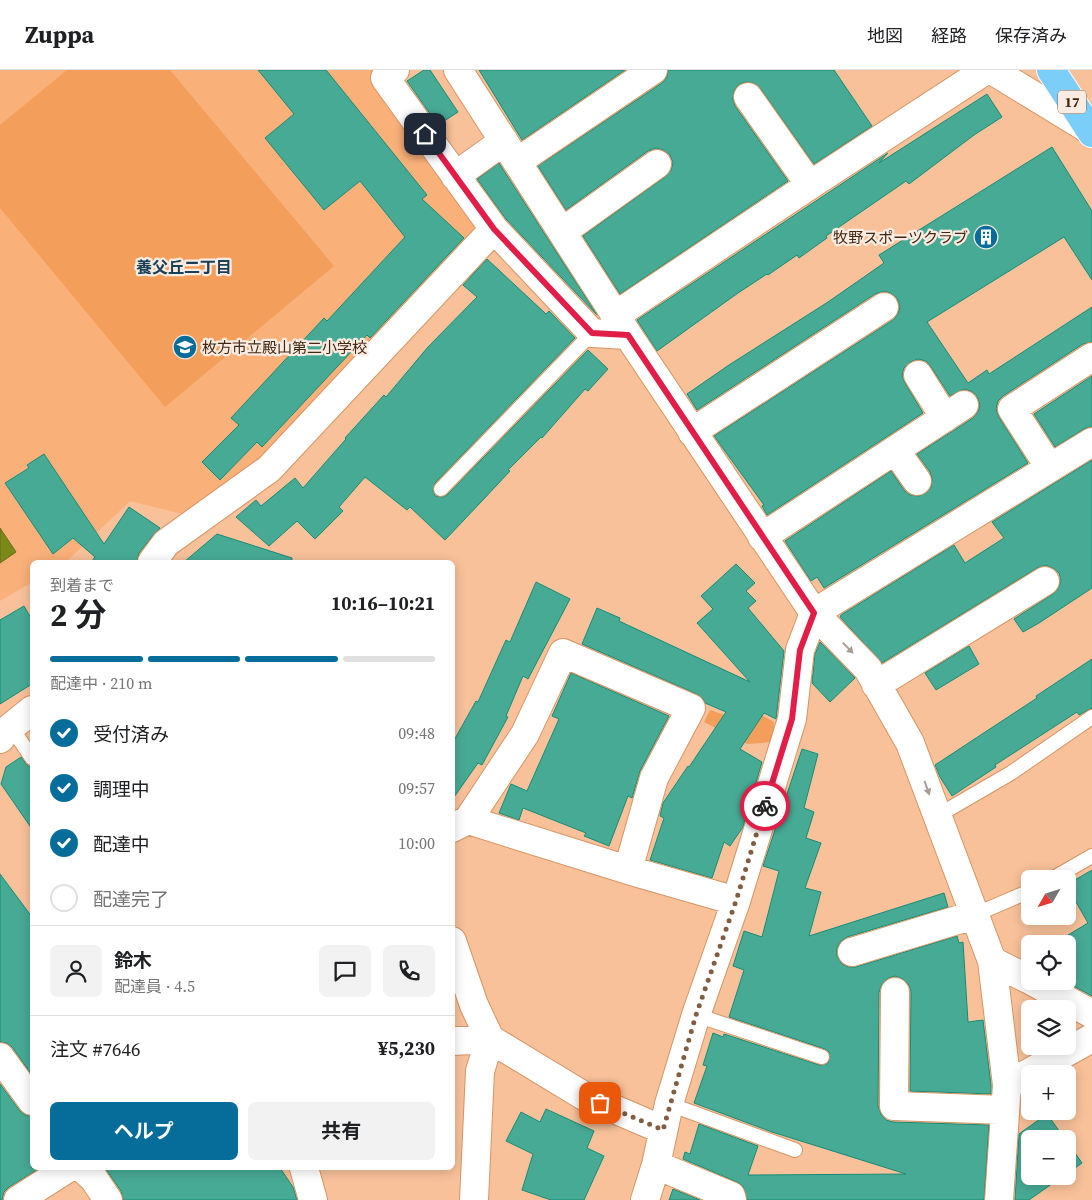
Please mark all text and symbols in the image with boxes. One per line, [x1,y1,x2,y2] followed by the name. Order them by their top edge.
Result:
[25,18,94,51] text: Zuppa
[867,23,903,48] text: 地図
[931,23,967,48] text: 経路
[995,23,1067,48] text: 保存済み
[1058,91,1086,114] road number: 17
[404,113,446,155] pin
[411,120,439,148] icon: home
[973,224,999,250] building icon: 牧野スポーツクラブ
[833,227,968,248] place label: 牧野スポーツクラブ
[136,256,232,278] district label: 養父丘二丁目
[172,334,198,360] school or university icon: 枚方市立殿山第二小学校
[202,337,367,358] place label: 枚方市立殿山第二小学校
[50,574,114,596] text: 到着まで
[331,590,435,616] text: 10:16–10:21
[50,593,106,637] text: 2 分
[842,642,854,654] one-way arrow
[50,672,152,694] text: 配達中 · 210 m
[50,719,78,747] icon: check
[93,721,169,747] text: 受付済み
[398,722,435,744] text: 09:48
[50,774,78,802] icon: check
[93,776,150,802] text: 調理中
[398,777,435,799] text: 09:57
[740,781,790,831] courier
[924,781,931,796] one-way arrow
[751,792,779,820] icon: bike
[50,829,78,857] icon: check
[93,831,150,857] text: 配達中
[398,832,435,854] text: 10:00
[1021,870,1076,925] north arrow
[1021,870,1076,1185] map controls
[93,886,169,912] text: 配達完了
[1021,935,1076,990] button: locate
[50,945,102,997] button: person
[319,945,371,997] button: chat
[383,945,435,997] button: phone
[114,947,152,973] text: 鈴木
[114,975,195,997] text: 配達員 · 4.5
[1021,1000,1076,1055] button: layers
[378,1035,435,1061] text: ¥5,230
[50,1036,140,1062] text: 注文 #7646
[1021,1065,1076,1120] button: +
[579,1082,621,1124] pin
[586,1089,614,1117] icon: bag
[50,1102,238,1160] button: ヘルプ
[248,1102,435,1160] button: 共有
[1021,1130,1076,1185] button: −

